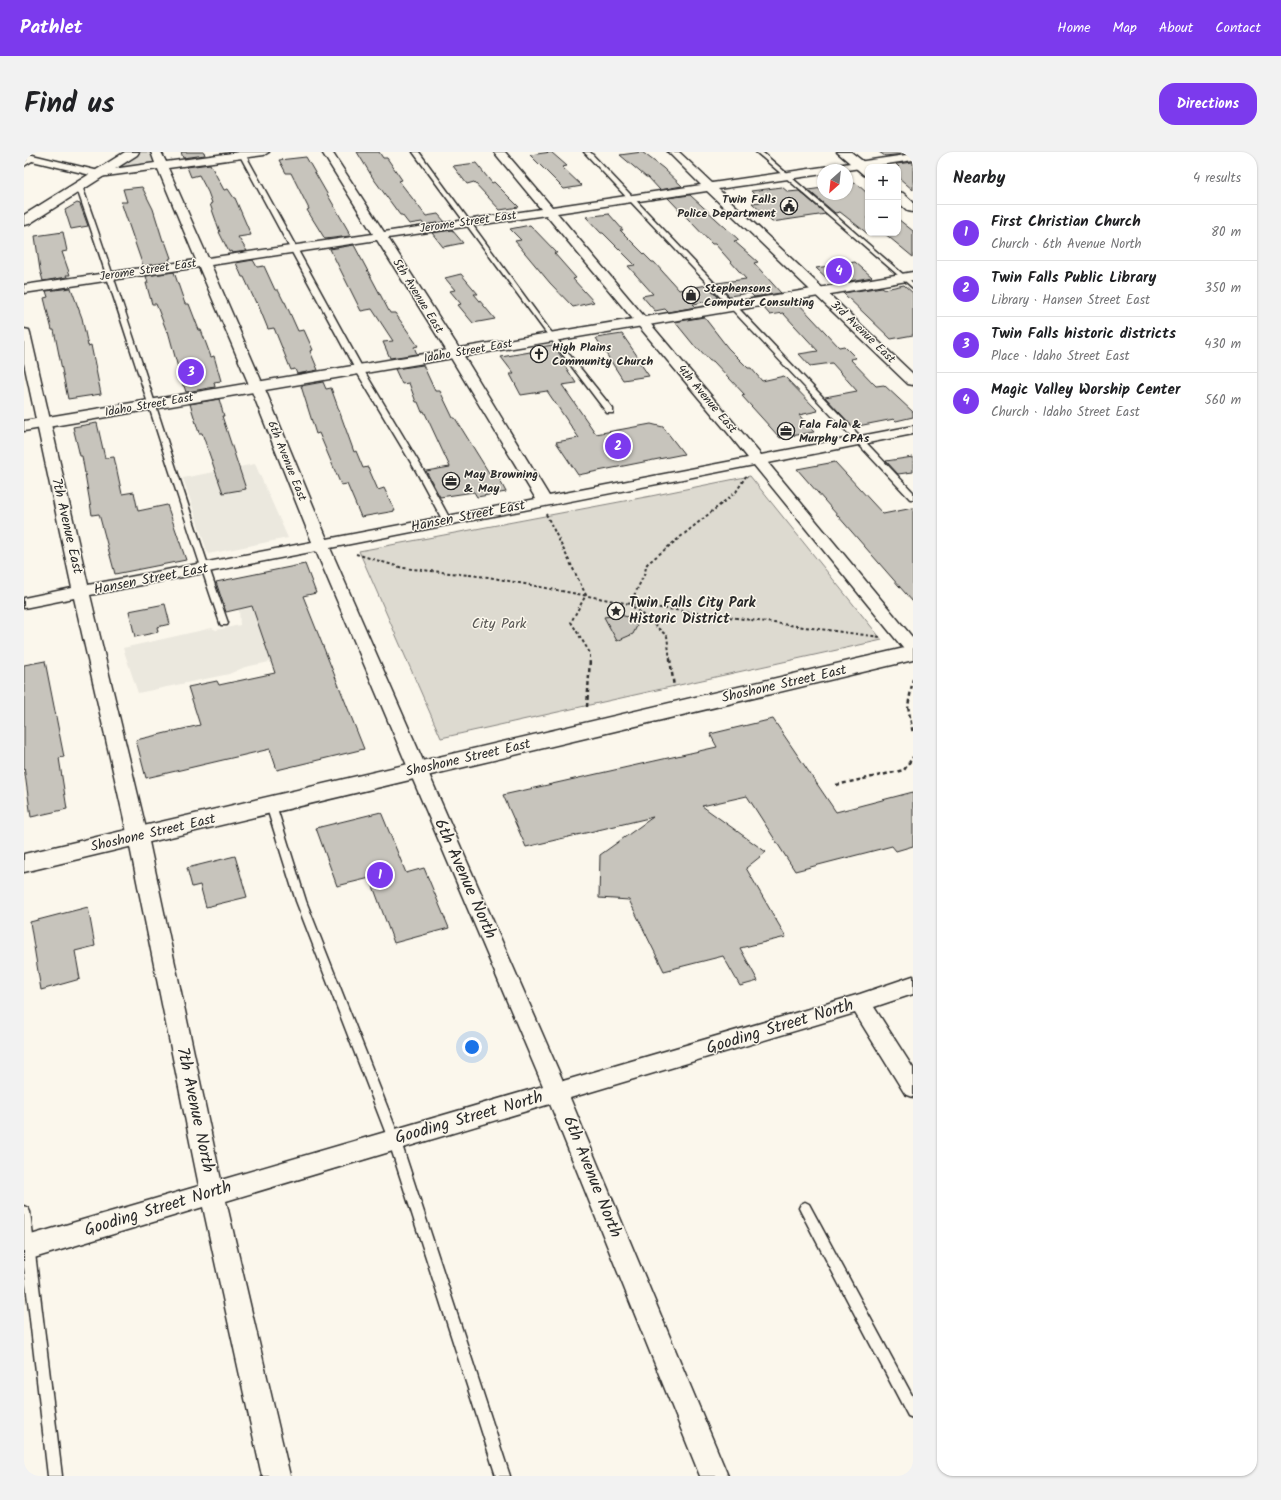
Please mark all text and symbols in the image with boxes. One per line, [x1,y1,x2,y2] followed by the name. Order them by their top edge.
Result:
[20,13,82,43] text: Pathlet
[1057,17,1091,39] text: Home
[1113,17,1137,39] text: Map
[1159,17,1193,39] text: About
[1215,17,1261,39] text: Contact
[24,82,115,127] text: Find us
[1159,83,1257,125] button: Directions
[817,164,853,200] north arrow
[865,164,901,236] map controls
[865,164,901,200] button: +
[953,165,1005,192] text: Nearby
[1193,168,1241,189] text: 4 results
[677,190,777,223] place label: Twin Falls Police Department
[779,196,799,216] public building icon: Twin Falls Police Department
[865,200,901,236] button: −
[418,206,518,238] street label: Jerome Street East
[991,210,1141,234] text: First Christian Church
[964,222,968,243] text: 1
[1211,222,1241,243] text: 80 m
[991,234,1142,255] text: Church · 6th Avenue North
[98,254,198,286] street label: Jerome Street East
[387,255,449,337] street label: 5th Avenue East
[826,256,852,286] pin: 4
[991,266,1156,290] text: Twin Falls Public Library
[962,278,970,299] text: 2
[1205,278,1241,299] text: 350 m
[704,279,815,312] place label: Stephensons Computer Consulting
[681,285,701,305] shop icon: Stephensons Computer Consulting
[991,290,1150,311] text: Library · Hansen Street East
[826,296,900,368] street label: 3rd Avenue East
[991,322,1176,346] text: Twin Falls historic districts
[422,334,514,368] street label: Idaho Street East
[962,334,970,355] text: 3
[1204,334,1241,355] text: 430 m
[552,338,654,371] place label: High Plains Community Church
[529,344,549,364] church icon: High Plains Community Church
[991,346,1130,367] text: Place · Idaho Street East
[178,357,204,387] pin: 3
[672,360,742,438] street label: 4th Avenue East
[991,378,1180,402] text: Magic Valley Worship Center
[103,388,195,422] street label: Idaho Street East
[962,390,970,411] text: 4
[1205,390,1241,411] text: 560 m
[991,402,1140,423] text: Church · Idaho Street East
[799,415,870,448] place label: Fala Fala & Murphy CPAs
[262,418,312,504] street label: 6th Avenue East
[776,421,796,441] office icon: Fala Fala & Murphy CPAs
[605,431,631,461] pin: 2
[464,465,538,498] place label: May Browning & May
[441,471,461,491] office icon: May Browning & May
[45,476,89,577] street label: 7th Avenue East
[409,494,528,538] street label: Hansen Street East
[92,557,211,601] street label: Hansen Street East
[629,592,757,630] place label: Twin Falls City Park Historic District
[606,601,626,621] place icon: Twin Falls City Park Historic District
[472,613,527,635] park label: City Park
[719,659,849,709] street label: Shoshone Street East
[403,733,533,783] street label: Shoshone Street East
[88,808,218,858] street label: Shoshone Street East
[426,814,504,944] street label: 6th Avenue North
[367,860,393,890] pin: 1
[703,992,857,1062] street label: Gooding Street North
[462,1037,482,1057] your location
[169,1045,221,1175] street label: 7th Avenue North
[392,1084,546,1152] street label: Gooding Street North
[555,1112,629,1242] street label: 6th Avenue North
[81,1174,235,1244] street label: Gooding Street North

